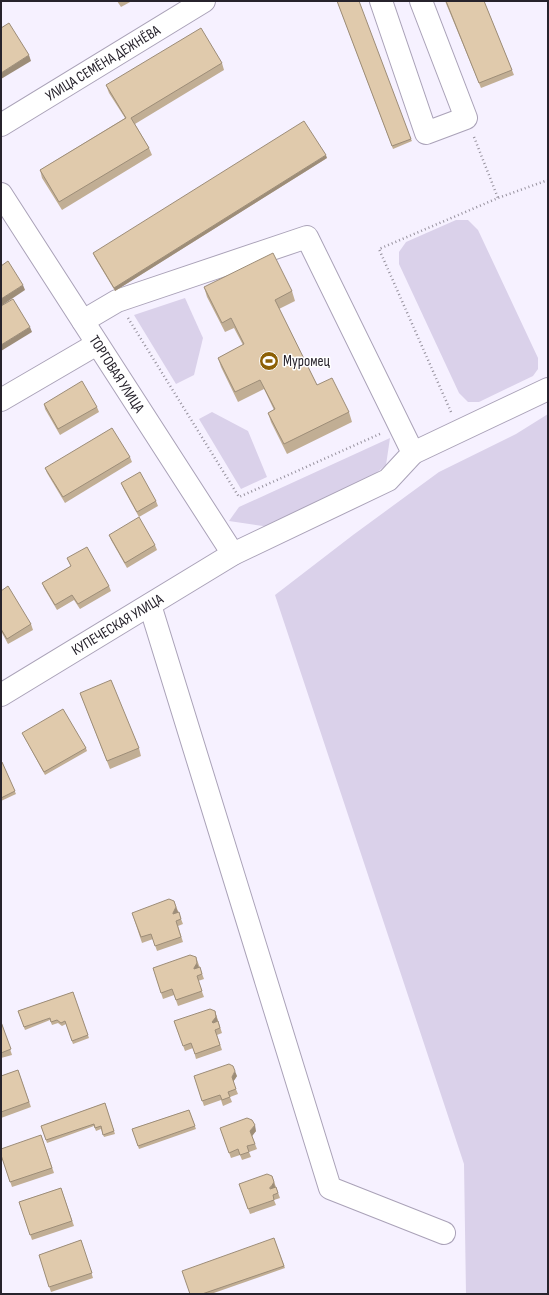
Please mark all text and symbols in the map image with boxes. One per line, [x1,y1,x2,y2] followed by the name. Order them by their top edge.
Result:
[42,20,164,105] street label: УЛИЦА СЕМЁНА ДЕЖНЁВА
[85,332,149,417] street label: ТОРГОВАЯ УЛИЦА
[258,350,280,372] sports icon: Муромец
[283,352,330,371] place label: Муромец
[68,589,167,659] street label: КУПЕЧЕСКАЯ УЛИЦА

